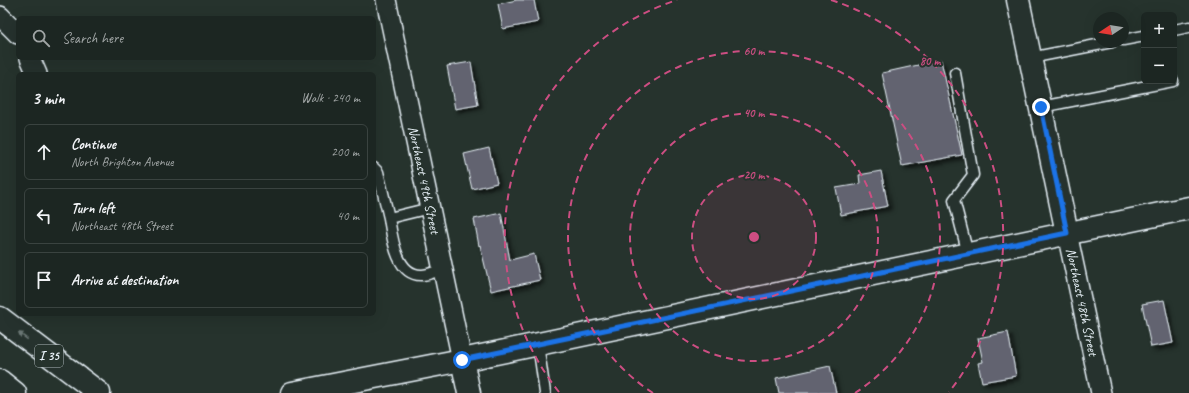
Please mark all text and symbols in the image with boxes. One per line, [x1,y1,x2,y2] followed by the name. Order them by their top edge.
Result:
[1093,12,1129,48] north arrow
[1141,12,1177,84] map controls
[1141,12,1177,48] button: +
[16,16,376,60] search box
[30,27,52,49] icon: search
[62,29,123,48] text: Search here
[744,43,766,59] text: 60 m
[1141,48,1177,84] button: −
[920,53,941,69] text: 80 m
[32,88,65,109] text: 3 min
[301,90,360,106] text: Walk · 240 m
[1032,98,1050,116] route end
[744,105,765,121] text: 40 m
[404,125,444,237] street label: Northeast 49th Street
[71,135,116,154] text: Continue
[33,141,55,163] icon: ahead
[331,144,359,160] text: 200 m
[71,154,173,170] text: North Brighton Avenue
[744,167,765,183] text: 20 m
[71,199,114,218] text: Turn left
[33,205,55,227] icon: left
[337,208,359,224] text: 40 m
[71,218,173,234] text: Northeast 48th Street
[747,230,761,244] centre of rings
[1062,247,1102,359] street label: Northeast 48th Street
[33,269,55,291] icon: arrive
[71,271,178,290] text: Arrive at destination
[18,332,28,340] one-way arrow
[35,345,63,367] road number: I 35
[453,351,471,369] route start

